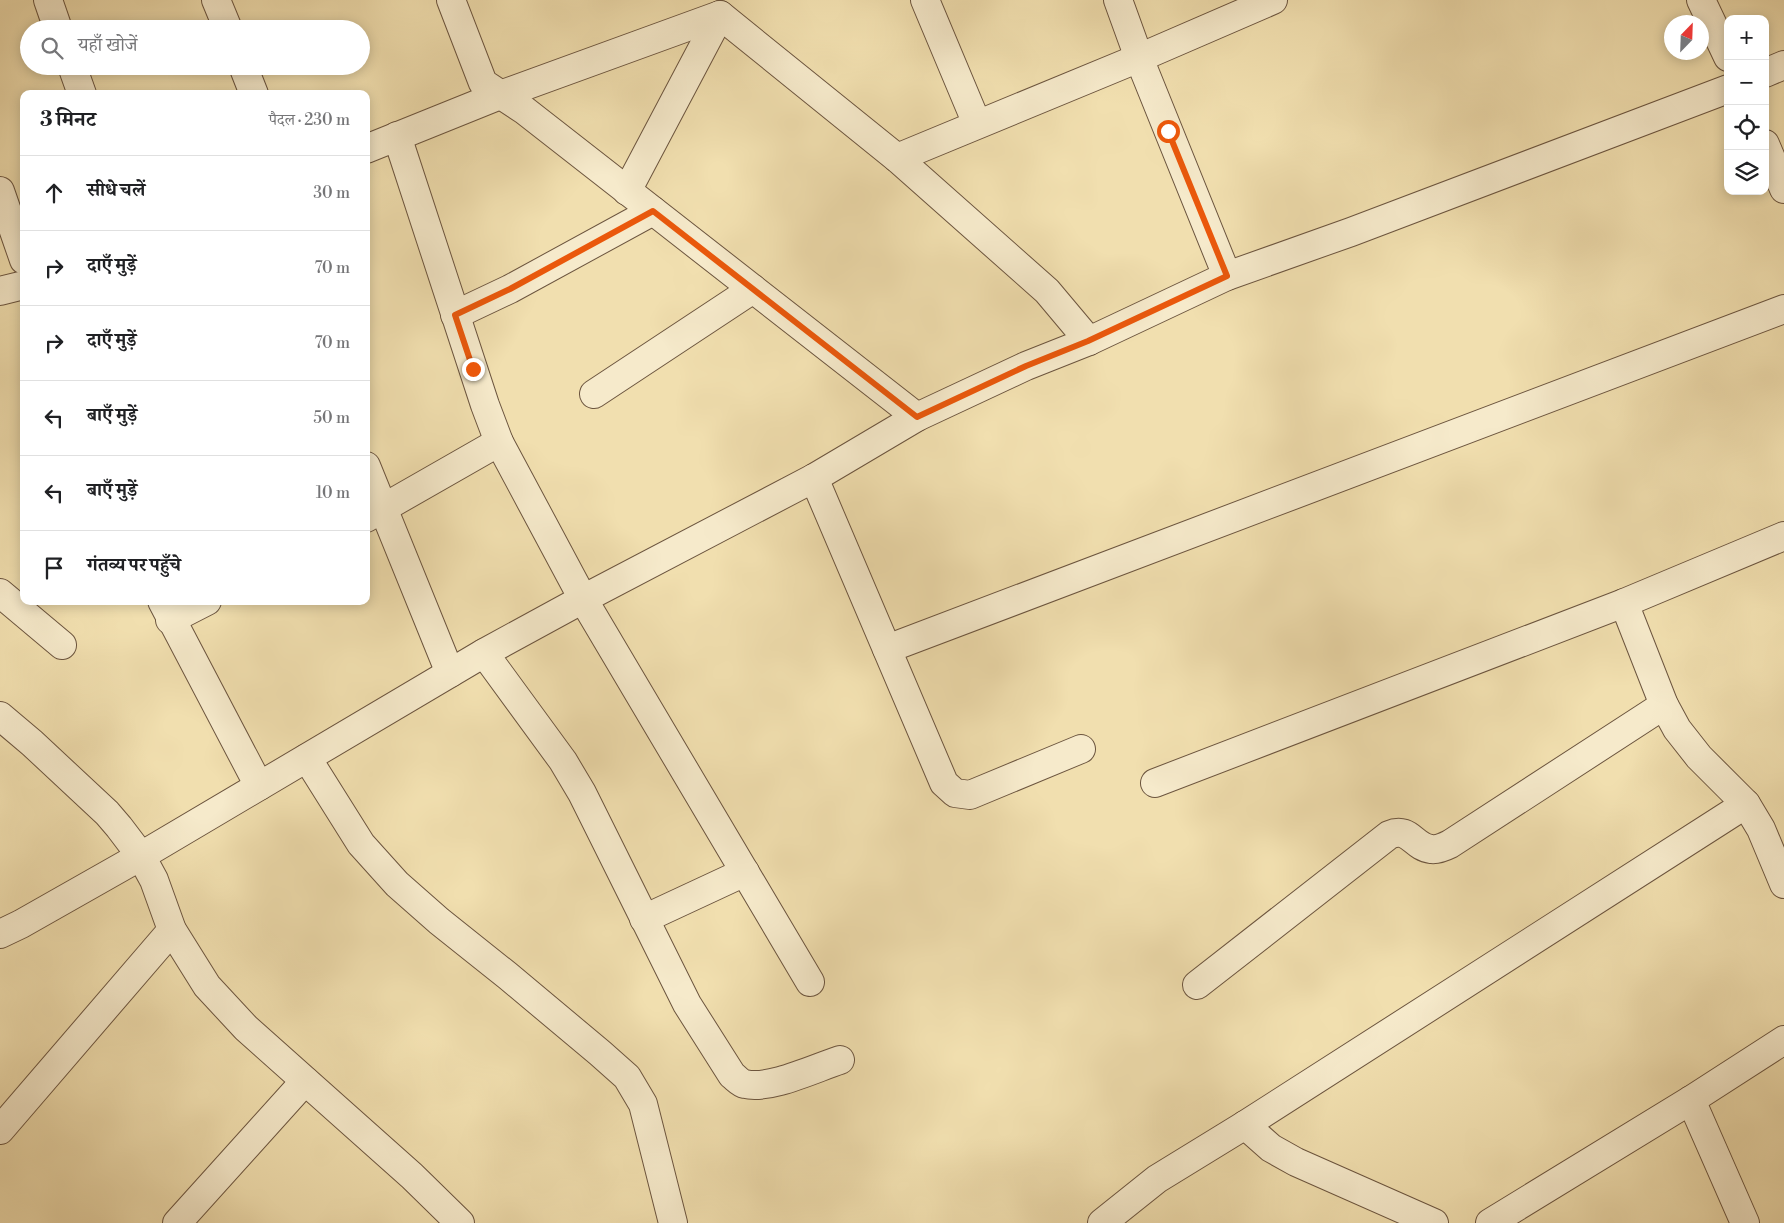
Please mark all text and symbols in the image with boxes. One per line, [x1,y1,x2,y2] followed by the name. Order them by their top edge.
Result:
[1664,15,1709,60] north arrow
[1724,15,1769,195] map controls
[1724,15,1769,60] button: +
[20,20,370,75] search box
[78,33,138,57] text: यहाँ खोजें
[38,34,66,62] icon: search
[1724,60,1769,105] button: −
[1724,105,1769,150] button: locate
[40,107,96,133] text: 3 मिनट
[269,110,350,130] text: पैदल · 230 m
[1157,120,1180,143] route start
[1724,150,1769,195] button: layers
[87,178,145,202] text: सीधे चलें
[40,179,68,207] icon: ahead
[313,183,350,203] text: 30 m
[87,253,137,277] text: दाएँ मुड़ें
[40,254,68,282] icon: right
[314,258,350,278] text: 70 m
[87,328,137,352] text: दाएँ मुड़ें
[40,329,68,357] icon: right
[314,333,350,353] text: 70 m
[462,358,485,381] route end
[87,403,137,427] text: बाएँ मुड़ें
[40,404,68,432] icon: left
[313,408,350,428] text: 50 m
[87,478,137,502] text: बाएँ मुड़ें
[40,479,68,507] icon: left
[316,483,350,503] text: 10 m
[87,553,181,577] text: गंतव्य पर पहुँचे
[40,554,68,582] icon: arrive

